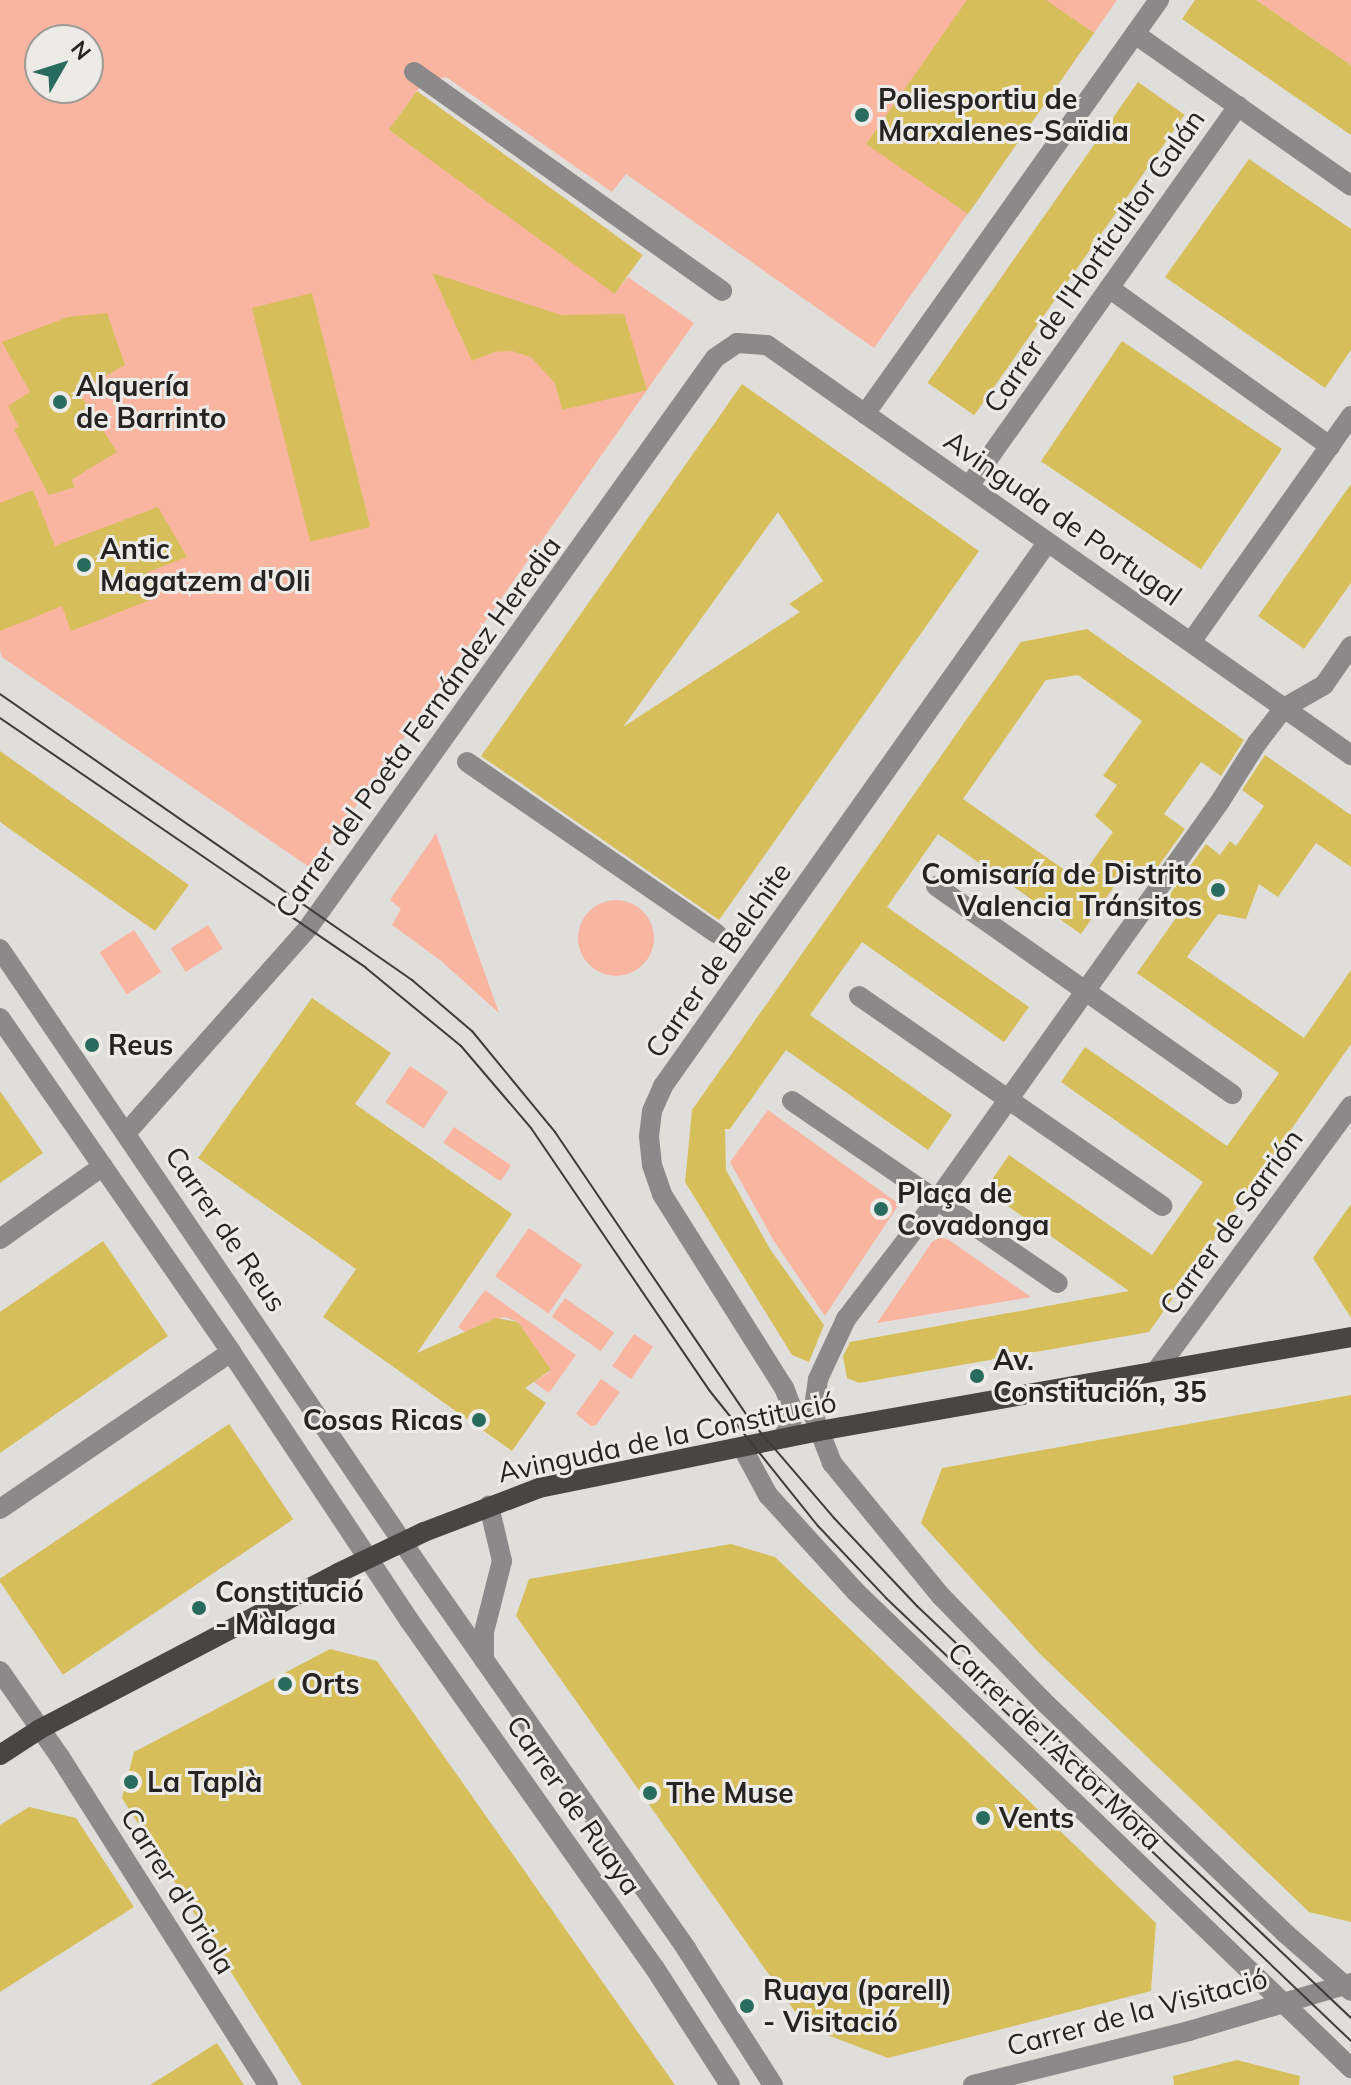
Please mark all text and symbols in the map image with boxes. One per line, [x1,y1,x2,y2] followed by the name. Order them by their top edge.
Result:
[24,24,104,104] north arrow
[65,35,97,65] text: N
[878,82,1129,148] place label: Poliesportiu de Marxalenes-Saïdia
[976,103,1212,419] street label: Carrer de l'Horticultor Galán
[853,106,871,124] marker: Poliesportiu de Marxalenes-Saïdia
[76,369,226,435] place label: Alquería de Barrinto
[51,393,69,411] marker: Alquería de Barrinto
[938,423,1188,613] street label: Avinguda de Portugal
[268,530,568,924] street label: Carrer del Poeta Fernández Heredia
[100,532,311,598] place label: Antic Magatzem d'Oli
[75,556,93,574] marker: Antic Magatzem d'Oli
[638,856,798,1064] street label: Carrer de Belchite
[921,857,1202,923] place label: Comisaría de Distrito Valencia Tránsitos
[1209,881,1227,899] marker: Comisaría de Distrito Valencia Tránsitos
[108,1028,173,1062] place label: Reus
[83,1036,101,1054] marker: Reus
[1152,1123,1310,1321] street label: Carrer de Sarrión
[158,1140,294,1318] street label: Carrer de Reus
[897,1176,1049,1242] place label: Plaça de Covadonga
[872,1200,890,1218] marker: Plaça de Covadonga
[993,1343,1207,1409] place label: Av. Constitución, 35
[968,1367,986,1385] marker: Av. Constitución, 35
[495,1385,839,1489] street label: Avinguda de la Constitució
[303,1403,463,1437] place label: Cosas Ricas
[470,1411,488,1429] marker: Cosas Ricas
[215,1575,364,1641] place label: Constitució - Màlaga
[190,1599,208,1617] marker: Constitució - Màlaga
[941,1635,1169,1857] street label: Carrer de l'Actor Mora
[301,1667,359,1701] place label: Orts
[276,1675,294,1693] marker: Orts
[500,1709,648,1901] street label: Carrer de Ruaya
[147,1765,262,1799] place label: La Taplà
[122,1773,140,1791] marker: La Taplà
[666,1776,794,1810] place label: The Muse
[641,1784,659,1802] marker: The Muse
[999,1801,1074,1835] place label: Vents
[114,1802,242,1980] street label: Carrer d'Oriola
[974,1809,992,1827] marker: Vents
[1003,1961,1271,2063] street label: Carrer de la Visitació
[763,1973,952,2039] place label: Ruaya (parell) - Visitació
[738,1997,756,2015] marker: Ruaya (parell) - Visitació

